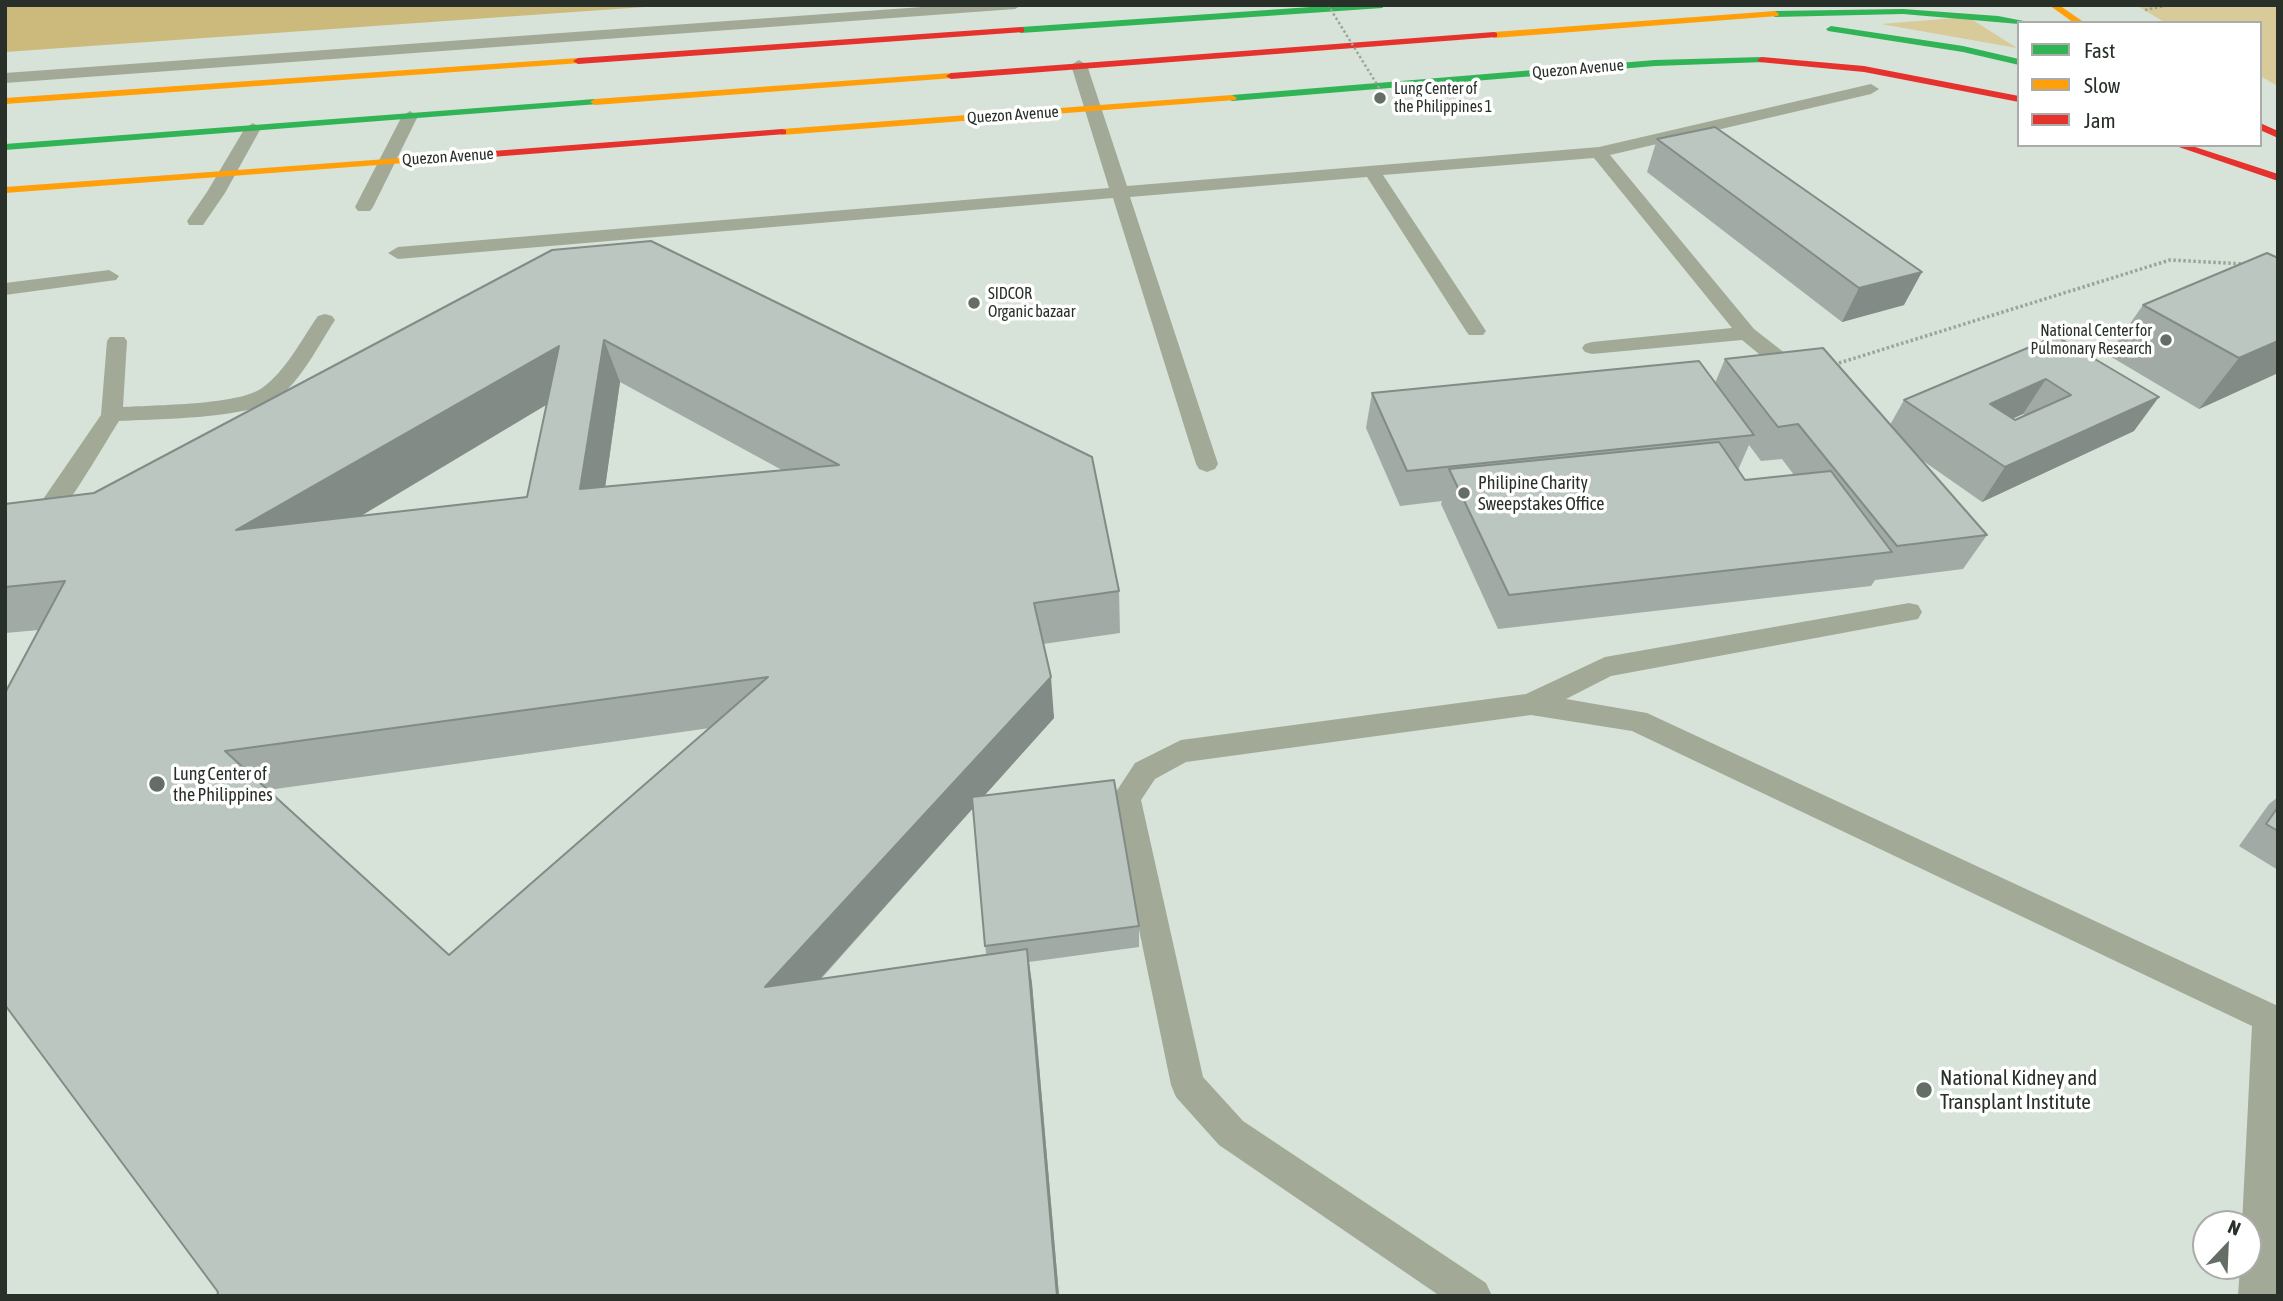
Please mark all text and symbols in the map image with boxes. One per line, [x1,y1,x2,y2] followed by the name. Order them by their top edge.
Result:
[2017,21,2262,147] legend
[2084,38,2115,62] text: Fast
[1531,55,1625,83] street label: Quezon Avenue
[2084,73,2120,97] text: Slow
[1394,79,1492,117] place label: Lung Center of the Philippines 1
[1372,90,1388,106] marker: Lung Center of the Philippines 1
[967,102,1059,128] street label: Quezon Avenue
[2084,108,2116,132] text: Jam
[402,144,494,170] street label: Quezon Avenue
[988,284,1076,322] place label: SIDCOR Organic bazaar
[966,295,982,311] marker: SIDCOR Organic bazaar
[2030,321,2152,359] place label: National Center for Pulmonary Research
[2158,332,2174,348] marker: National Center for Pulmonary Research
[1478,472,1604,514] place label: Philipine Charity Sweepstakes Office
[1456,485,1472,501] marker: Philipine Charity Sweepstakes Office
[173,763,273,806] place label: Lung Center of the Philippines
[147,774,167,794] marker: Lung Center of the Philippines
[1940,1065,2097,1115] place label: National Kidney and Transplant Institute
[1914,1080,1934,1100] marker: National Kidney and Transplant Institute
[2192,1210,2262,1280] north arrow
[2225,1215,2244,1240] text: N

